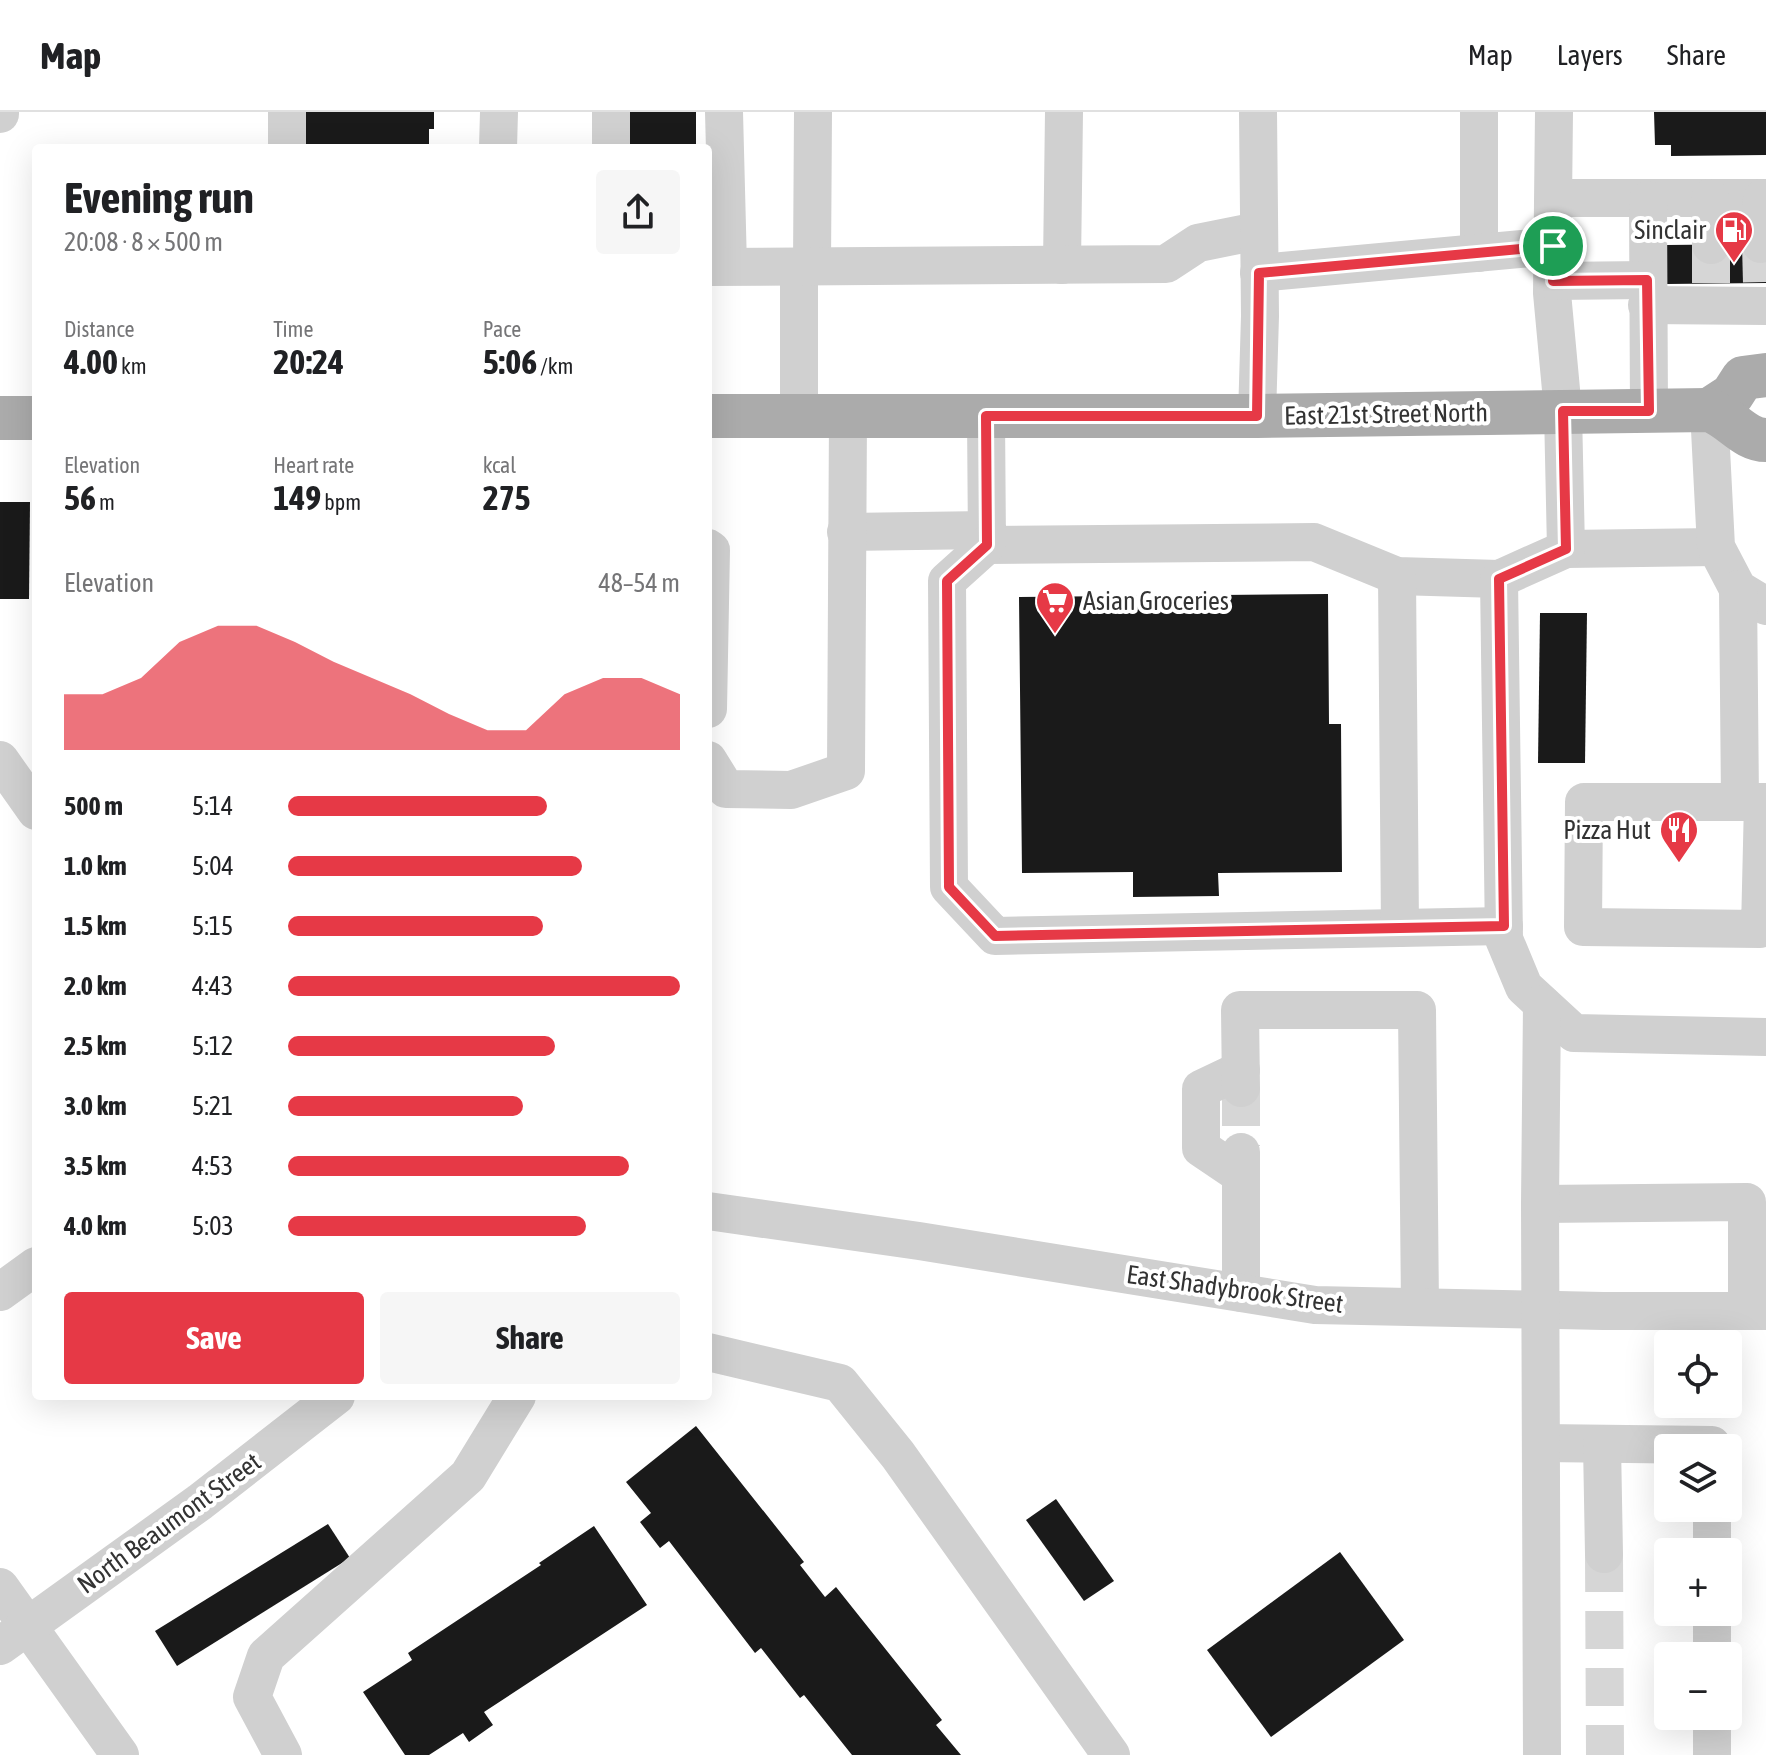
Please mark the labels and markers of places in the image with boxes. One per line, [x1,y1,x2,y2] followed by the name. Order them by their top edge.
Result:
[1713,209,1755,264] fuel station icon: Sinclair
[1519,212,1587,280] pin
[1634,215,1706,245] place label: Sinclair
[1034,580,1076,635] supermarket icon: Asian Groceries
[1083,586,1229,616] place label: Asian Groceries
[1658,809,1700,864] restaurant icon: Pizza Hut
[1563,815,1651,845] place label: Pizza Hut

